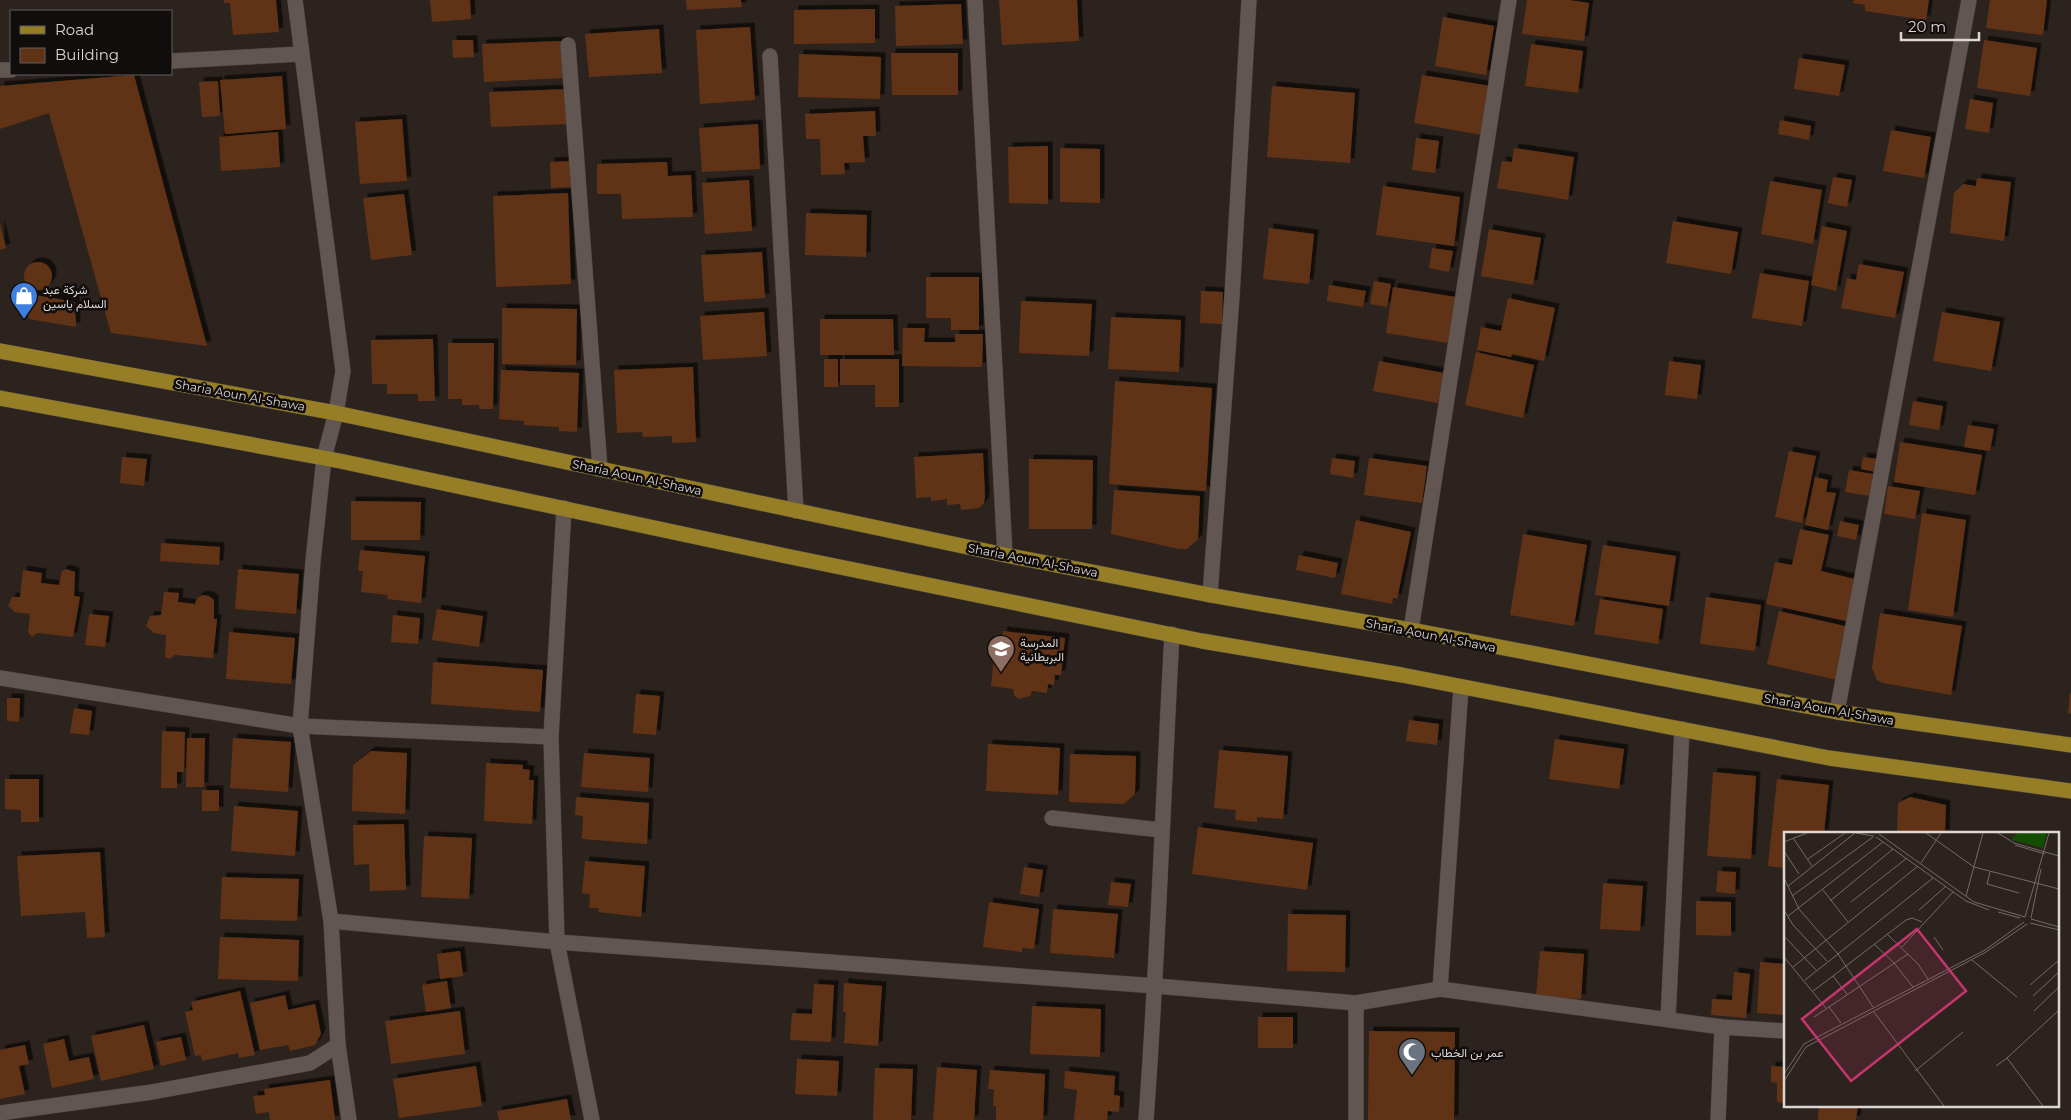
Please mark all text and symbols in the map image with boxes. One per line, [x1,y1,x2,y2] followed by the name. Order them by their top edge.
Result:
[10,10,172,75] legend
[1901,10,1978,42] scale bar
[1908,17,1946,36] text: 20 m
[55,20,94,39] text: Road
[55,45,119,64] text: Building
[9,281,39,320] shop icon: شركة عبد السلام ياسين
[43,282,107,312] place label: شركة عبد السلام ياسين
[174,376,306,414] street label: Sharia Aoun Al-Shawa
[571,456,703,498] street label: Sharia Aoun Al-Shawa
[967,540,1099,580] street label: Sharia Aoun Al-Shawa
[1365,615,1497,655] street label: Sharia Aoun Al-Shawa
[986,634,1016,673] school or university icon: المدرسة البريطانية
[1020,635,1064,665] place label: المدرسة البريطانية
[1763,690,1895,728] street label: Sharia Aoun Al-Shawa
[1784,832,2058,1108] inset map
[1397,1037,1427,1076] mosque icon: عمر بن الخطاب
[1431,1045,1503,1061] place label: عمر بن الخطاب

